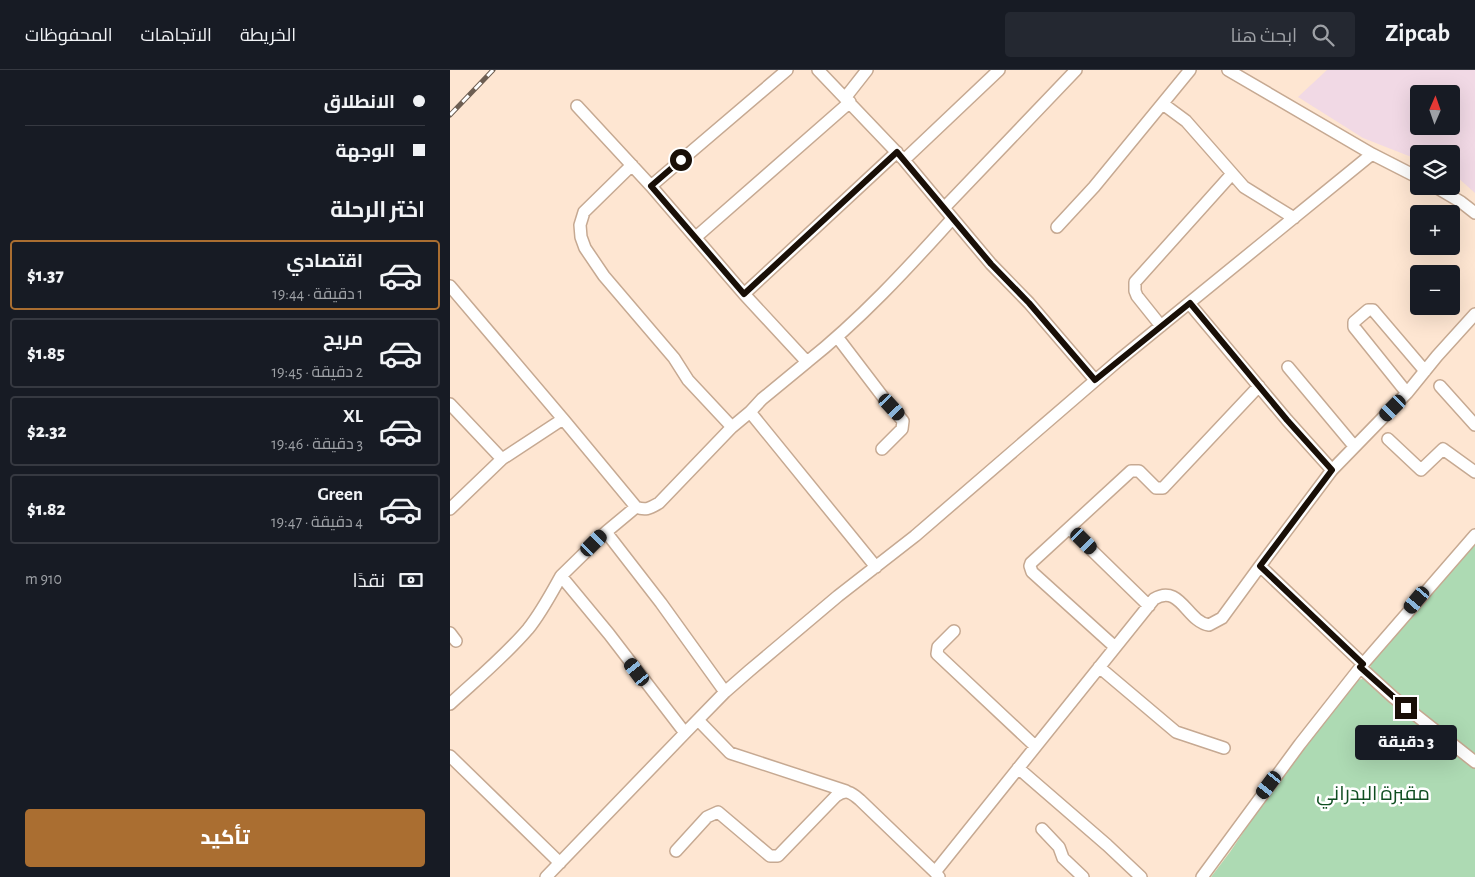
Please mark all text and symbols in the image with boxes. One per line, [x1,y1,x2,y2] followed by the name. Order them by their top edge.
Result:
[1005,12,1355,57] search box
[1309,21,1337,49] icon: search
[1385,22,1450,46] text: Zipcab
[25,27,113,45] text: المحفوظات
[141,27,212,45] text: الاتجاهات
[240,27,296,45] text: الخريطة
[1231,27,1297,46] text: ابحث هنا
[1410,85,1460,135] north arrow
[1410,85,1460,315] map controls
[324,93,395,112] text: الانطلاق
[335,142,395,161] text: الوجهة
[1410,145,1460,195] button: layers
[670,149,692,171] route start
[330,199,425,221] text: اختر الرحلة
[1410,205,1460,255] button: +
[287,252,363,271] text: اقتصادي
[378,253,423,298] icon: car
[1410,265,1460,315] button: −
[27,266,64,285] text: $1.37
[272,286,363,302] text: 1 دقيقة · 19:44
[323,330,363,349] text: مريح
[378,331,423,376] icon: car
[27,344,65,363] text: $1.85
[271,364,363,380] text: 2 دقيقة · 19:45
[876,391,907,423] car
[1377,392,1408,424] car
[343,407,363,426] text: XL
[378,409,423,454] icon: car
[27,422,67,441] text: $2.32
[271,436,363,452] text: 3 دقيقة · 19:46
[317,485,363,504] text: Green
[378,487,423,532] icon: car
[27,500,66,519] text: $1.82
[271,514,363,530] text: 4 دقيقة · 19:47
[1068,525,1099,557] car
[578,527,609,559] car
[397,566,425,594] icon: cash
[25,571,62,587] text: 910 m
[353,572,385,591] text: نقدًا
[1401,584,1432,616] car
[621,656,652,688] car
[1395,697,1417,719] route end
[1355,726,1457,760] callout: 3 دقيقة
[1378,734,1434,750] text: 3 دقيقة
[1253,769,1284,801] car
[1316,784,1430,809] park label: مقبرة البدراني
[25,809,425,867] button: تأكيد

